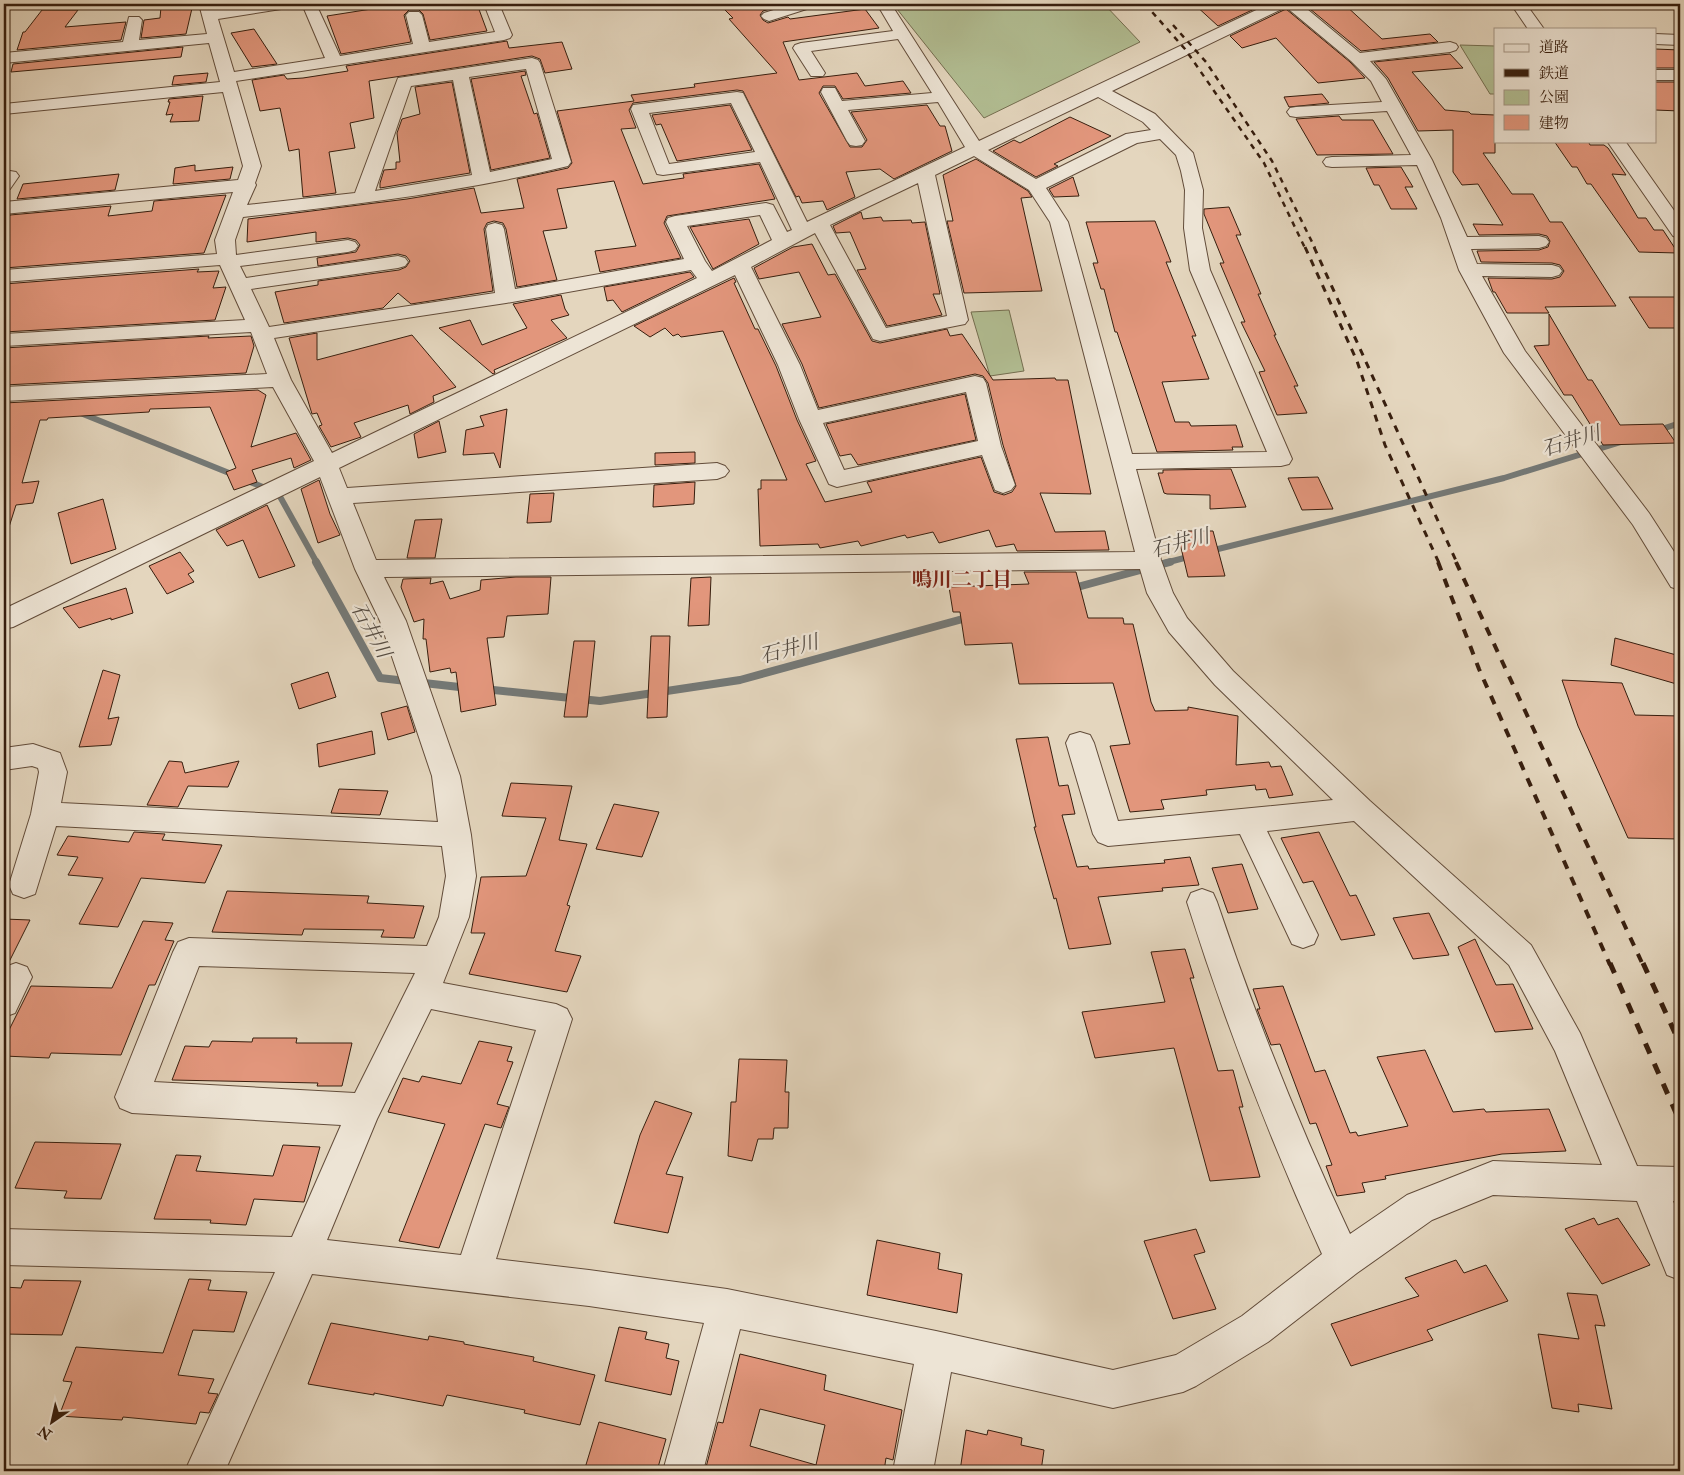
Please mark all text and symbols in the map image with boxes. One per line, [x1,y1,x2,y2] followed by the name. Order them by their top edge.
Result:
[1494,28,1656,142] legend
[1539,38,1569,57] text: 道路
[1539,64,1569,83] text: 鉄道
[1539,88,1569,107] text: 公園
[1539,114,1569,133] text: 建物
[1539,420,1605,462] water label: 石井川
[1148,523,1214,563] water label: 石井川
[912,567,1012,592] district label: 鳴川二丁目
[346,598,397,664] water label: 石井川
[757,629,823,669] water label: 石井川
[28,1398,78,1448] north arrow
[35,1422,56,1443] text: N

